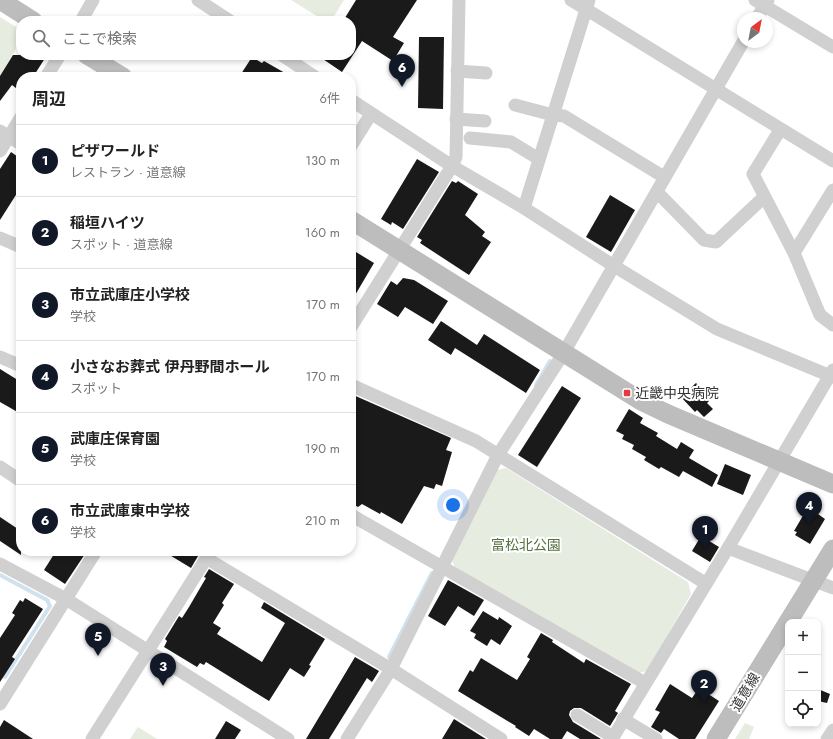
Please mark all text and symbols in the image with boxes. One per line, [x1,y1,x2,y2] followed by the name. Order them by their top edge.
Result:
[737,12,773,48] north arrow
[16,16,356,60] search box
[30,27,52,49] icon: search
[62,28,137,50] text: ここで検索
[389,54,415,87] pin: 6
[32,87,66,111] text: 周辺
[320,89,340,108] text: 6件
[70,140,160,162] text: ピザワールド
[42,151,48,170] text: 1
[305,151,340,170] text: 130 m
[70,163,186,182] text: レストラン · 道意線
[70,212,145,234] text: 稲垣ハイツ
[41,223,49,242] text: 2
[305,223,340,242] text: 160 m
[70,235,173,254] text: スポット · 道意線
[70,284,190,306] text: 市立武庫庄小学校
[41,295,49,314] text: 3
[305,295,340,314] text: 170 m
[70,307,96,326] text: 学校
[70,356,270,378] text: 小さなお葬式 伊丹野間ホール
[40,367,50,386] text: 4
[305,367,340,386] text: 170 m
[70,379,122,398] text: スポット
[635,383,719,403] place label: 近畿中央病院
[622,388,632,398] marker: 近畿中央病院
[70,428,160,450] text: 武庫庄保育園
[41,439,49,458] text: 5
[305,439,340,458] text: 190 m
[70,451,96,470] text: 学校
[796,492,822,525] pin: 4
[443,495,463,515] your location
[70,500,190,522] text: 市立武庫東中学校
[41,511,49,530] text: 6
[305,511,340,530] text: 210 m
[692,516,718,549] pin: 1
[70,523,96,542] text: 学校
[491,535,561,555] park label: 富松北公園
[785,619,821,727] map controls
[785,619,821,655] button: +
[85,623,111,656] pin: 5
[150,653,176,686] pin: 3
[785,655,821,691] button: −
[726,669,764,715] street label: 道意線
[691,670,717,703] pin: 2
[785,691,821,727] button: locate

